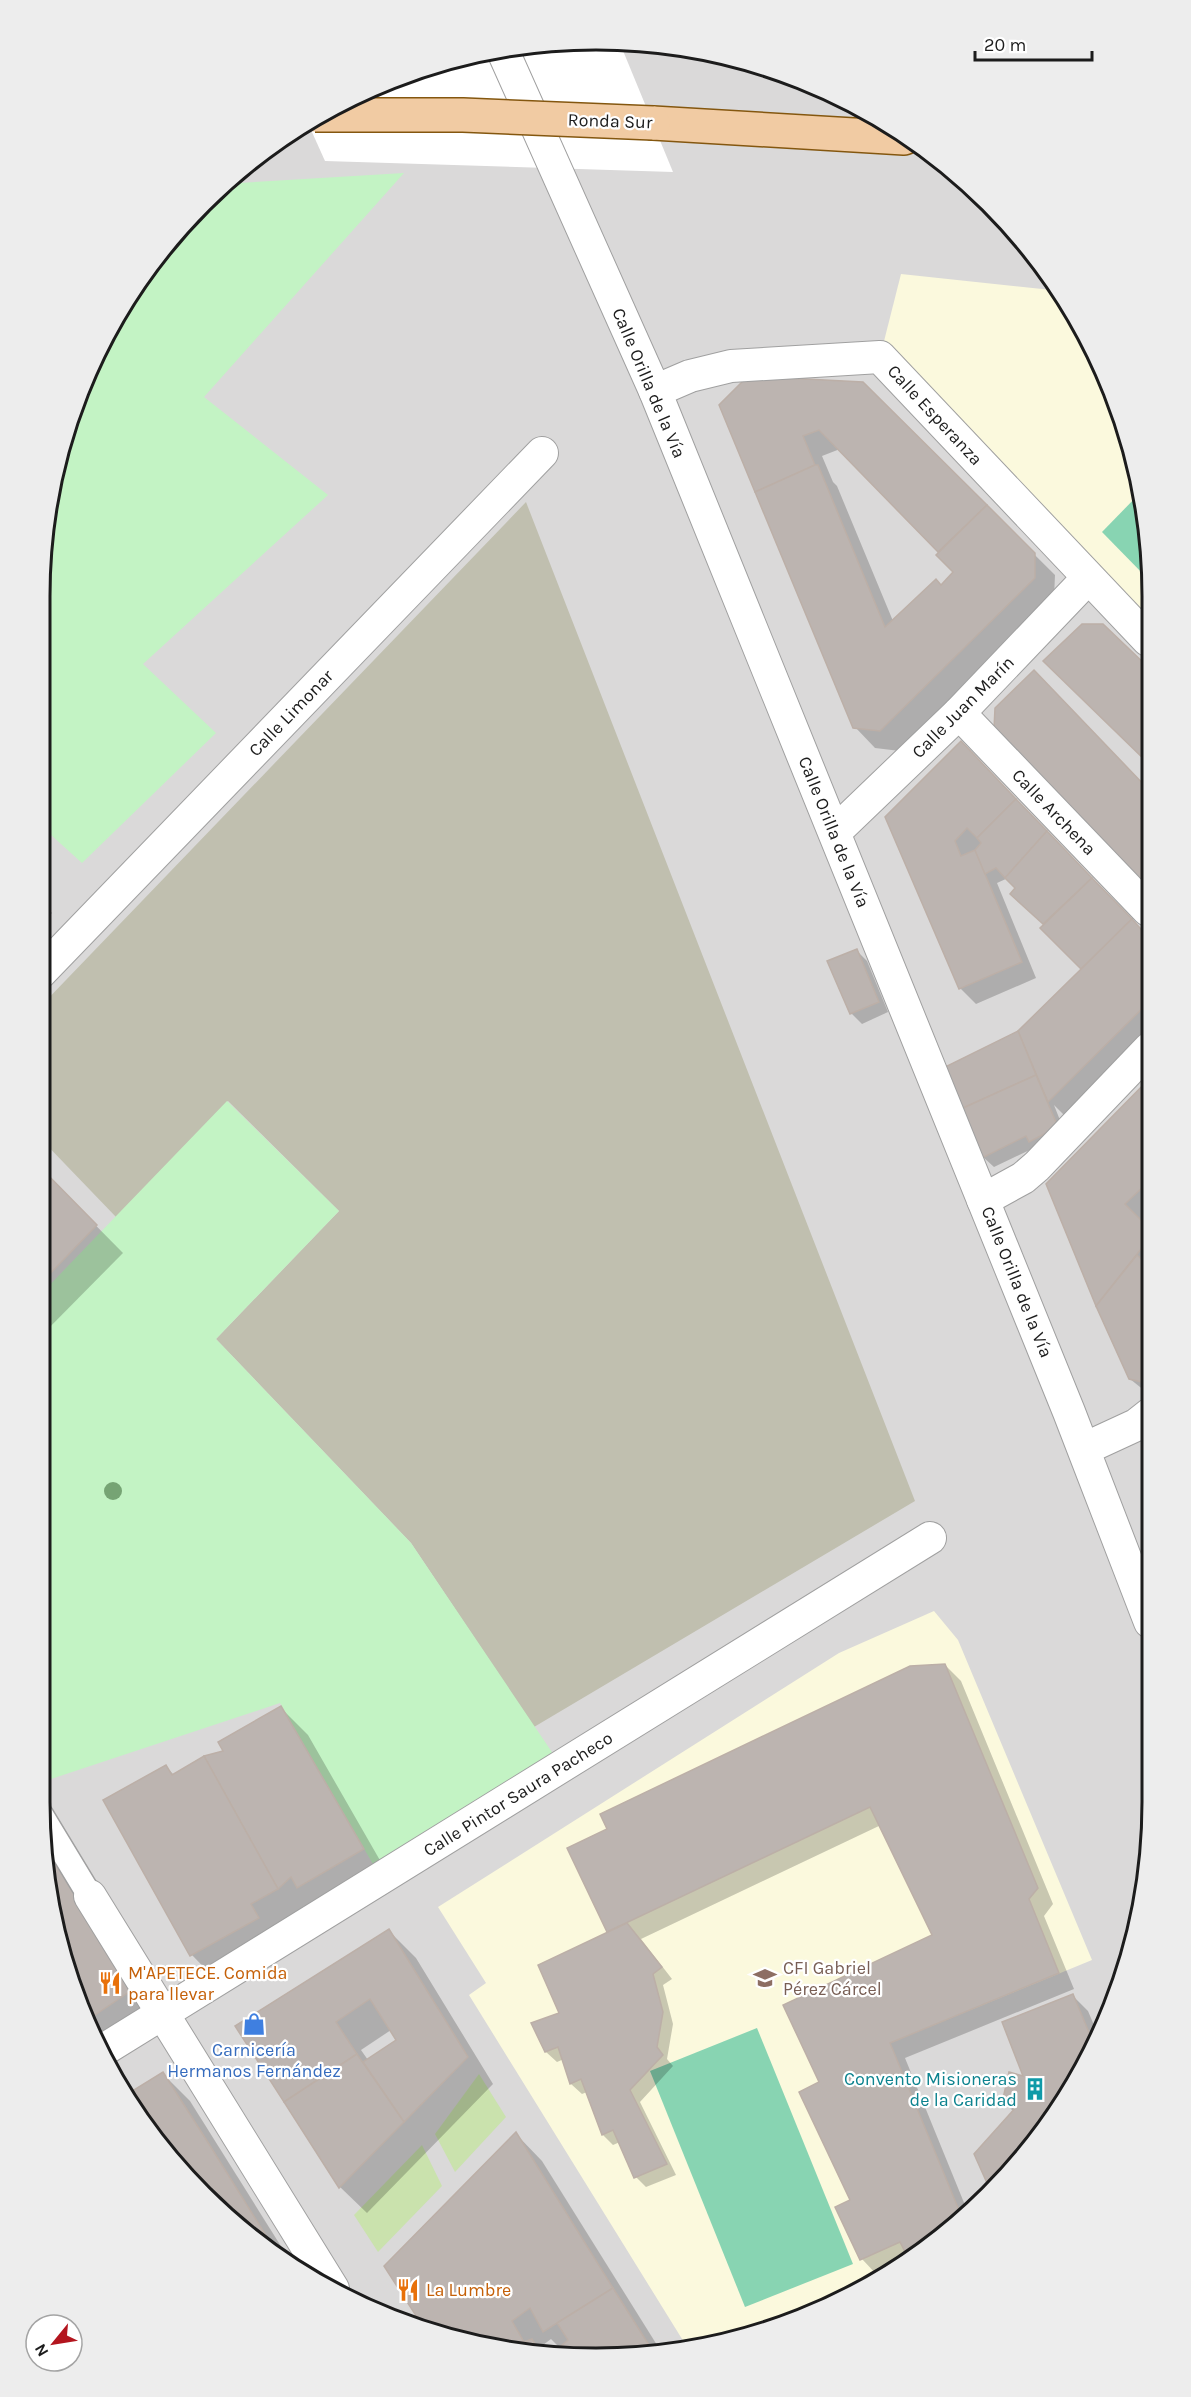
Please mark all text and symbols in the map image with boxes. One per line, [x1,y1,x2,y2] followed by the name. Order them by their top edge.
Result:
[975,24,1092,62] scale bar
[984,34,1026,56] text: 20 m
[567,109,653,133] street label: Ronda Sur
[607,305,691,461] street label: Calle Orilla de la Vía
[883,360,987,470] street label: Calle Esperanza
[907,651,1019,763] street label: Calle Juan Marín
[244,665,338,761] street label: Calle Limonar
[794,753,874,911] street label: Calle Orilla de la Vía
[1007,764,1101,860] street label: Calle Archena
[977,1203,1057,1361] street label: Calle Orilla de la Vía
[419,1727,617,1861] street label: Calle Pintor Saura Pacheco
[783,1957,882,2000] place label: CFI Gabriel Pérez Cárcel
[128,1962,288,2005] place label: M'APETECE. Comida para llevar
[752,1965,778,1991] school or university icon: CFI Gabriel Pérez Cárcel
[97,1970,123,1996] restaurant icon: M'APETECE. Comida para llevar
[241,2011,267,2037] shop icon: Carnicería Hermanos Fernández
[167,2039,341,2082] place label: Carnicería Hermanos Fernández
[844,2068,1017,2111] place label: Convento Misioneras de la Caridad
[1022,2076,1048,2102] building icon: Convento Misioneras de la Caridad
[395,2277,421,2303] restaurant icon: La Lumbre
[426,2279,511,2301] place label: La Lumbre
[24,2313,84,2373] north arrow
[30,2341,53,2360] text: N

